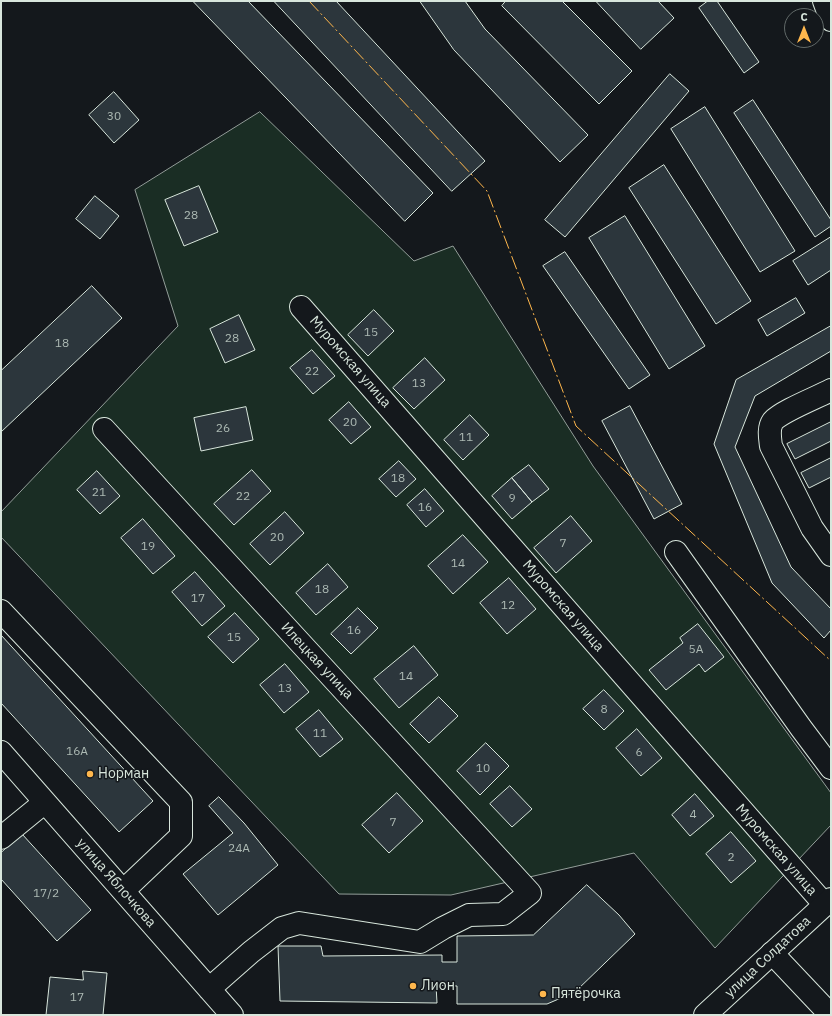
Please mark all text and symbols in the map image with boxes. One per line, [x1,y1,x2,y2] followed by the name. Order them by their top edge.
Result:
[784,8,824,48] north arrow
[800,10,808,24] text: С
[107,110,121,124] house number: 30
[184,209,198,223] house number: 28
[306,313,394,411] street label: Муромская улица
[364,326,378,340] house number: 15
[225,332,239,346] house number: 28
[55,337,69,351] house number: 18
[305,365,319,379] house number: 22
[412,377,426,391] house number: 13
[343,416,357,430] house number: 20
[216,422,230,436] house number: 26
[459,431,473,445] house number: 11
[391,472,405,486] house number: 18
[92,486,106,500] house number: 21
[236,490,250,504] house number: 22
[508,492,516,506] house number: 9
[418,501,432,515] house number: 16
[270,531,284,545] house number: 20
[559,537,567,551] house number: 7
[141,540,155,554] house number: 19
[451,557,465,571] house number: 14
[519,557,607,655] street label: Муромская улица
[315,583,329,597] house number: 18
[191,592,205,606] house number: 17
[501,599,515,613] house number: 12
[277,619,357,703] street label: Илецкая улица
[347,624,361,638] house number: 16
[227,631,241,645] house number: 15
[689,643,703,657] house number: 5А
[399,670,413,684] house number: 14
[278,682,292,696] house number: 13
[600,703,608,717] house number: 8
[313,727,327,741] house number: 11
[66,745,88,759] house number: 16А
[635,746,643,760] house number: 6
[476,762,490,776] house number: 10
[98,766,149,782] place label: Норман
[85,769,95,779] marker: Норман
[732,801,820,899] street label: Муромская улица
[689,808,697,822] house number: 4
[389,816,397,830] house number: 7
[73,835,159,931] street label: улица Яблочкова
[228,842,250,856] house number: 24А
[727,851,735,865] house number: 2
[33,887,59,901] house number: 17/2
[721,913,815,1001] street label: улица Солдатова
[421,978,455,994] place label: Лион
[408,981,418,991] marker: Лион
[551,986,621,1002] place label: Пятёрочка
[538,989,548,999] marker: Пятёрочка
[70,991,84,1005] house number: 17

